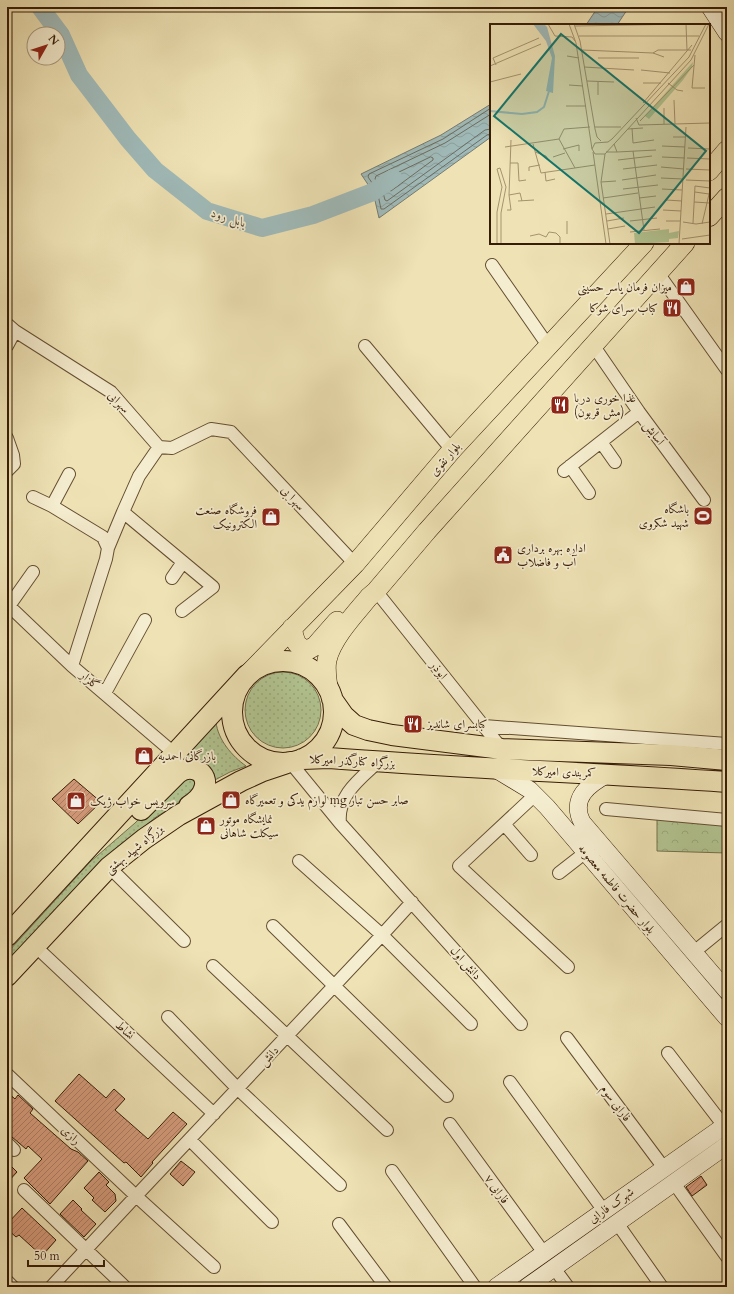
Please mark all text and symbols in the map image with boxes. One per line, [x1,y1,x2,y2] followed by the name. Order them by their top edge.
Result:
[490,24,710,244] inset map
[26,26,66,66] north arrow
[45,32,63,49] text: N
[209,204,249,232] water label: بابل رود
[675,276,697,298] shop icon: میزان فرمان یاسر حسینی
[578,279,672,296] place label: میزان فرمان یاسر حسینی
[661,297,683,319] restaurant icon: کباب سرای شوکا
[590,300,658,316] place label: کباب سرای شوکا
[104,387,134,417] street label: سهرابی
[574,390,636,421] place label: غذا خوری دریا (مش قربون)
[549,394,571,416] restaurant icon: غذا خوری دریا (مش قربون)
[639,418,669,450] street label: آسایش
[426,439,464,479] street label: بلوار نقوی
[277,482,309,515] street label: سهرا بی
[639,501,689,531] place label: باشگاه شهید شکروی
[195,502,257,532] place label: فروشگاه صنعت الکترونیک
[692,505,714,527] sports icon: باشگاه شهید شکروی
[260,506,282,528] shop icon: فروشگاه صنعت الکترونیک
[517,540,586,570] place label: اداره بهره برداری آب و فاضلاب
[492,544,514,566] public building icon: اداره بهره برداری آب و فاضلاب
[426,657,452,683] street label: ابوذر
[76,666,103,693] street label: گلزار
[402,713,424,735] restaurant icon: کبابسرای شاندیز
[425,716,487,732] place label: کبابسرای شاندیز
[133,745,155,767] shop icon: بازرگانی احمدیه
[158,748,216,764] place label: بازرگانی احمدیه
[309,750,396,771] street label: بزرگراه کنارگذر امیرکلا
[532,763,596,781] street label: کمربندی امیرکلا
[220,789,242,811] shop icon: لوازم یدکی و تعمیرگاه mg صابر حسن تبار
[65,790,87,812] shop icon: سرویس خواب ژیک
[245,792,409,811] place label: لوازم یدکی و تعمیرگاه mg صابر حسن تبار
[90,793,175,810] place label: سرویس خواب ژیک
[219,811,279,841] place label: نمایشگاه موتور سیکلت شاهانی
[195,815,217,837] shop icon: نمایشگاه موتور سیکلت شاهانی
[101,821,167,878] street label: بزرگراه شهید بهشتی
[575,841,659,937] street label: بلوار حضرت فاطمه معصومه
[446,943,485,984] street label: دانش اول
[112,1017,138,1043] street label: نشاط
[256,1042,283,1070] street label: دانش
[595,1081,635,1126] street label: فارابی سوم
[58,1122,84,1148] street label: رازی
[480,1171,513,1208] street label: فارابی ۷
[585,1183,638,1227] street label: شهرک فارابی
[28,1242,104,1268] scale bar
[34,1248,61,1264] text: 50 m

